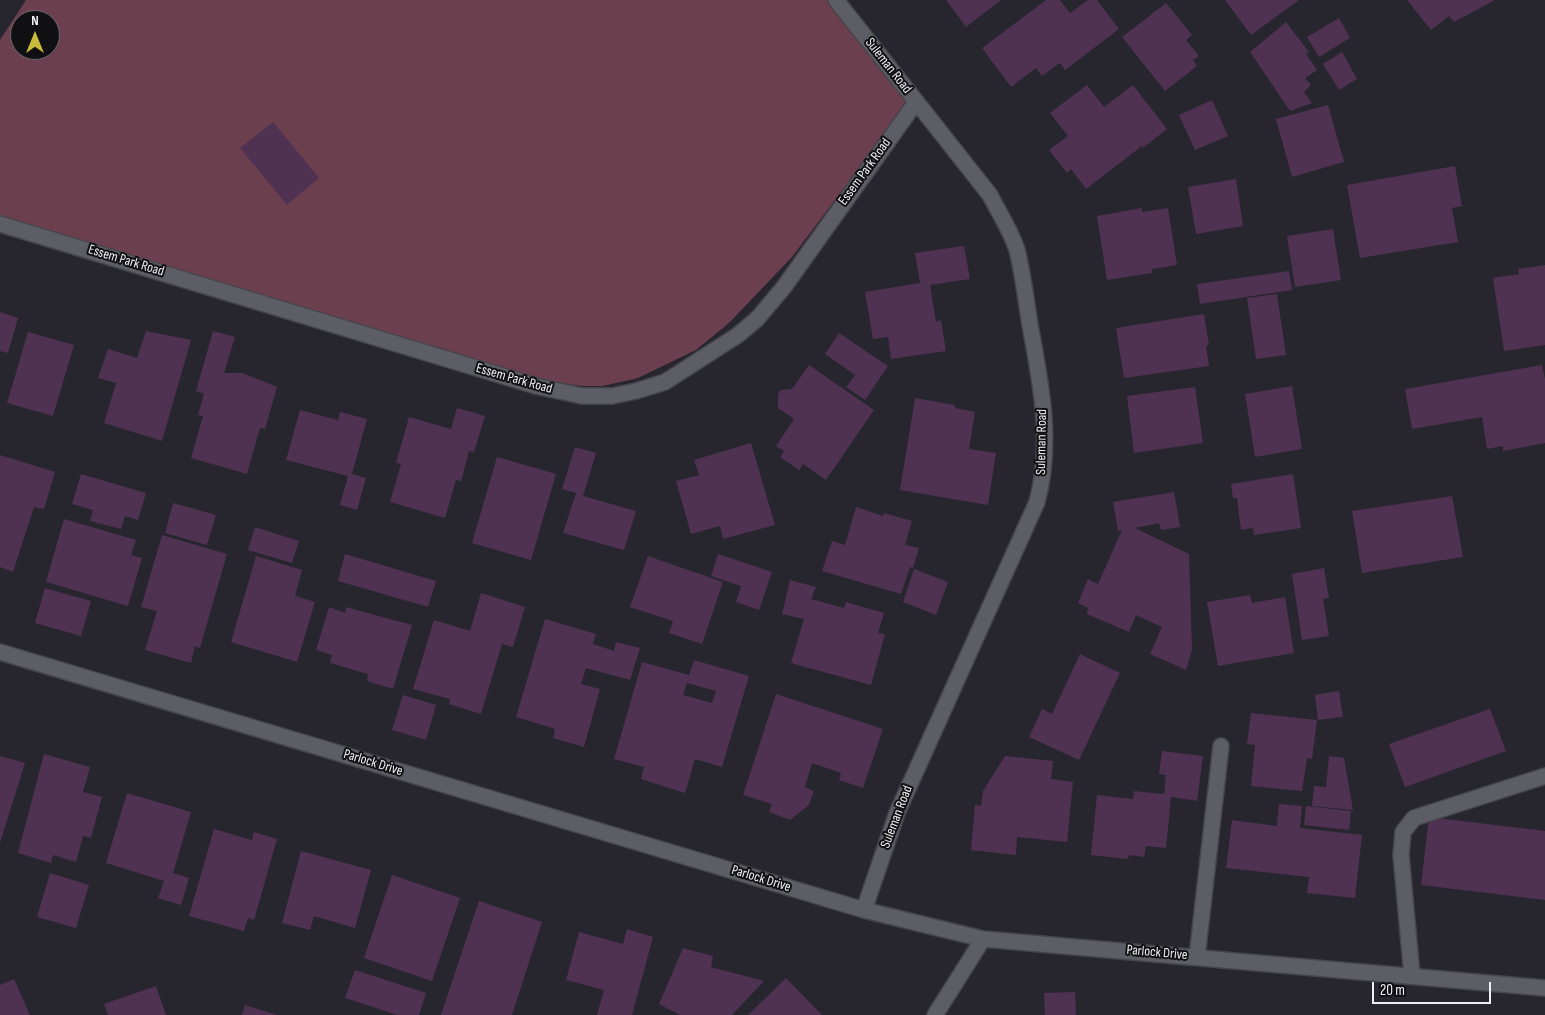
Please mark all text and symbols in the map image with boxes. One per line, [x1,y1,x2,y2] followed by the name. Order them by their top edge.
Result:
[10,10,60,60] north arrow
[31,12,39,29] text: N
[861,35,915,97] street label: Suleman Road
[835,135,895,209] street label: Essem Park Road
[86,241,166,281] street label: Essem Park Road
[474,360,554,398] street label: Essem Park Road
[1033,409,1051,475] street label: Suleman Road
[341,746,405,780] street label: Parlock Drive
[877,783,917,851] street label: Suleman Road
[729,862,793,896] street label: Parlock Drive
[1126,942,1188,964] street label: Parlock Drive
[1375,972,1494,1004] scale bar
[1380,981,1405,1000] text: 20 m

